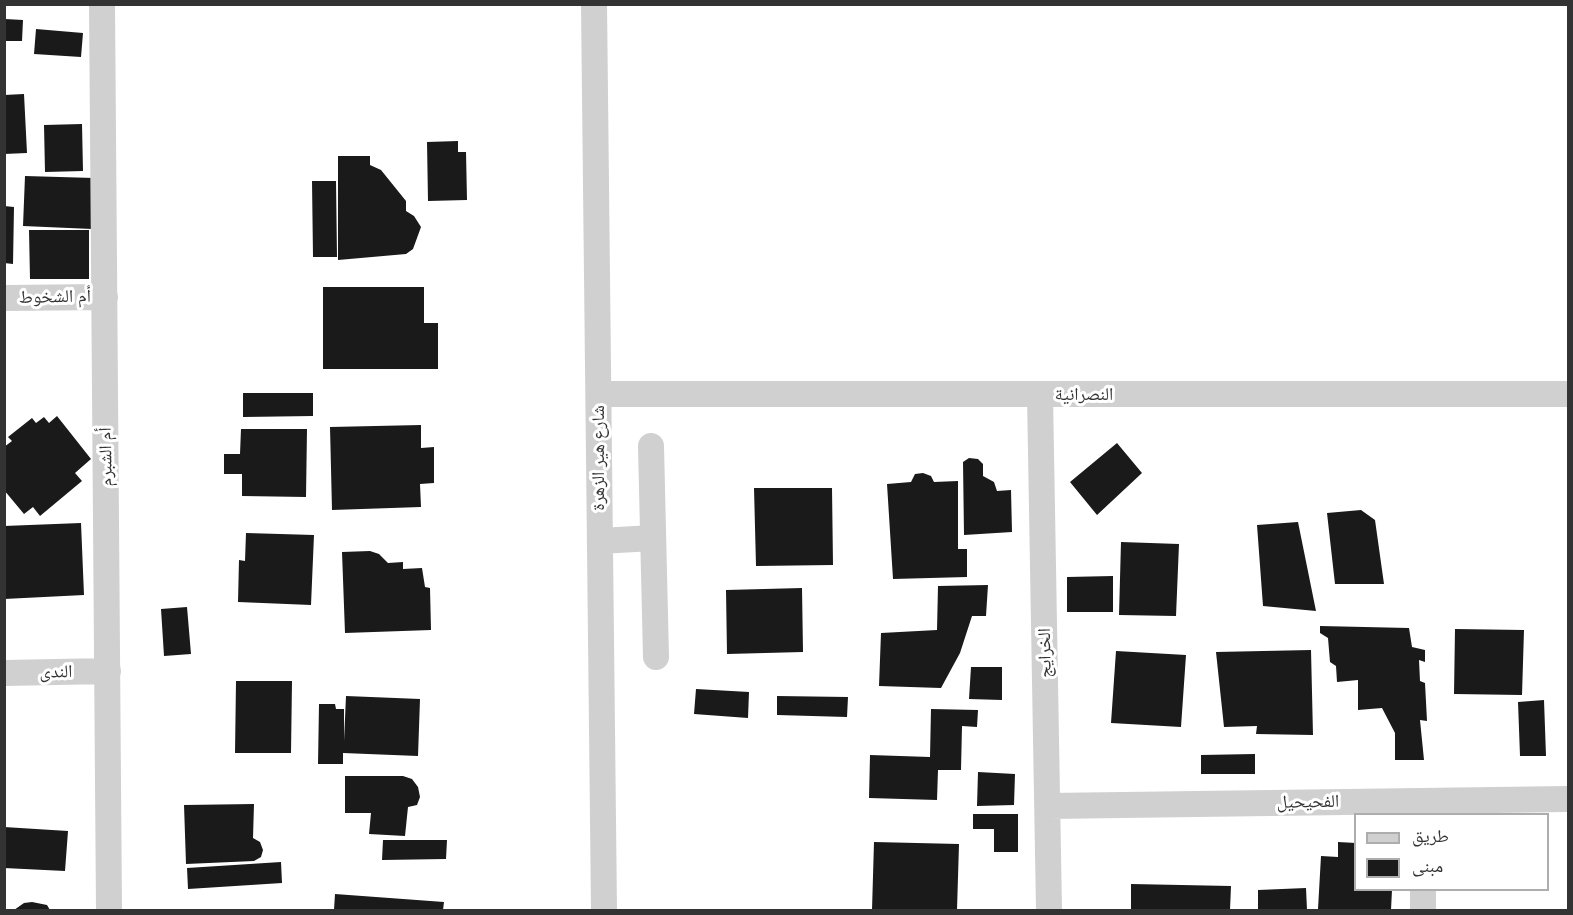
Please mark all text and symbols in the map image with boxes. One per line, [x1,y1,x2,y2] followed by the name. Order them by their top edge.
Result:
[19,286,91,308] street label: أم الشخوط
[1055,384,1113,406] street label: النصرانية
[588,405,610,511] street label: شارع هير الزهرة
[95,427,117,487] street label: أم الشبرم
[1034,628,1056,678] street label: الخرايج
[39,661,73,683] street label: الندى
[1276,791,1340,813] street label: الفحيحيل
[1354,813,1549,891] legend
[1412,825,1449,847] text: طريق
[1412,855,1443,877] text: مبنى

